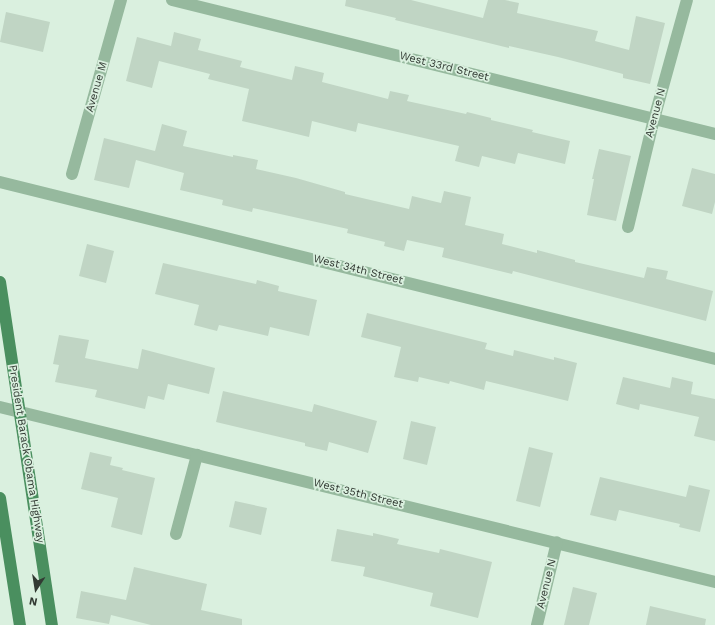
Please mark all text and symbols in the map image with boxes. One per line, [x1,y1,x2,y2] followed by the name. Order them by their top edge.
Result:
[398,50,490,84] street label: West 33rd Street
[83,60,111,114] street label: Avenue M
[643,87,669,139] street label: Avenue N
[312,252,404,288] street label: West 34th Street
[5,364,47,544] street label: President Barack Obama Highway
[312,476,404,512] street label: West 35th Street
[534,558,560,610] street label: Avenue N
[16,569,56,609] north arrow
[28,594,39,608] text: N

